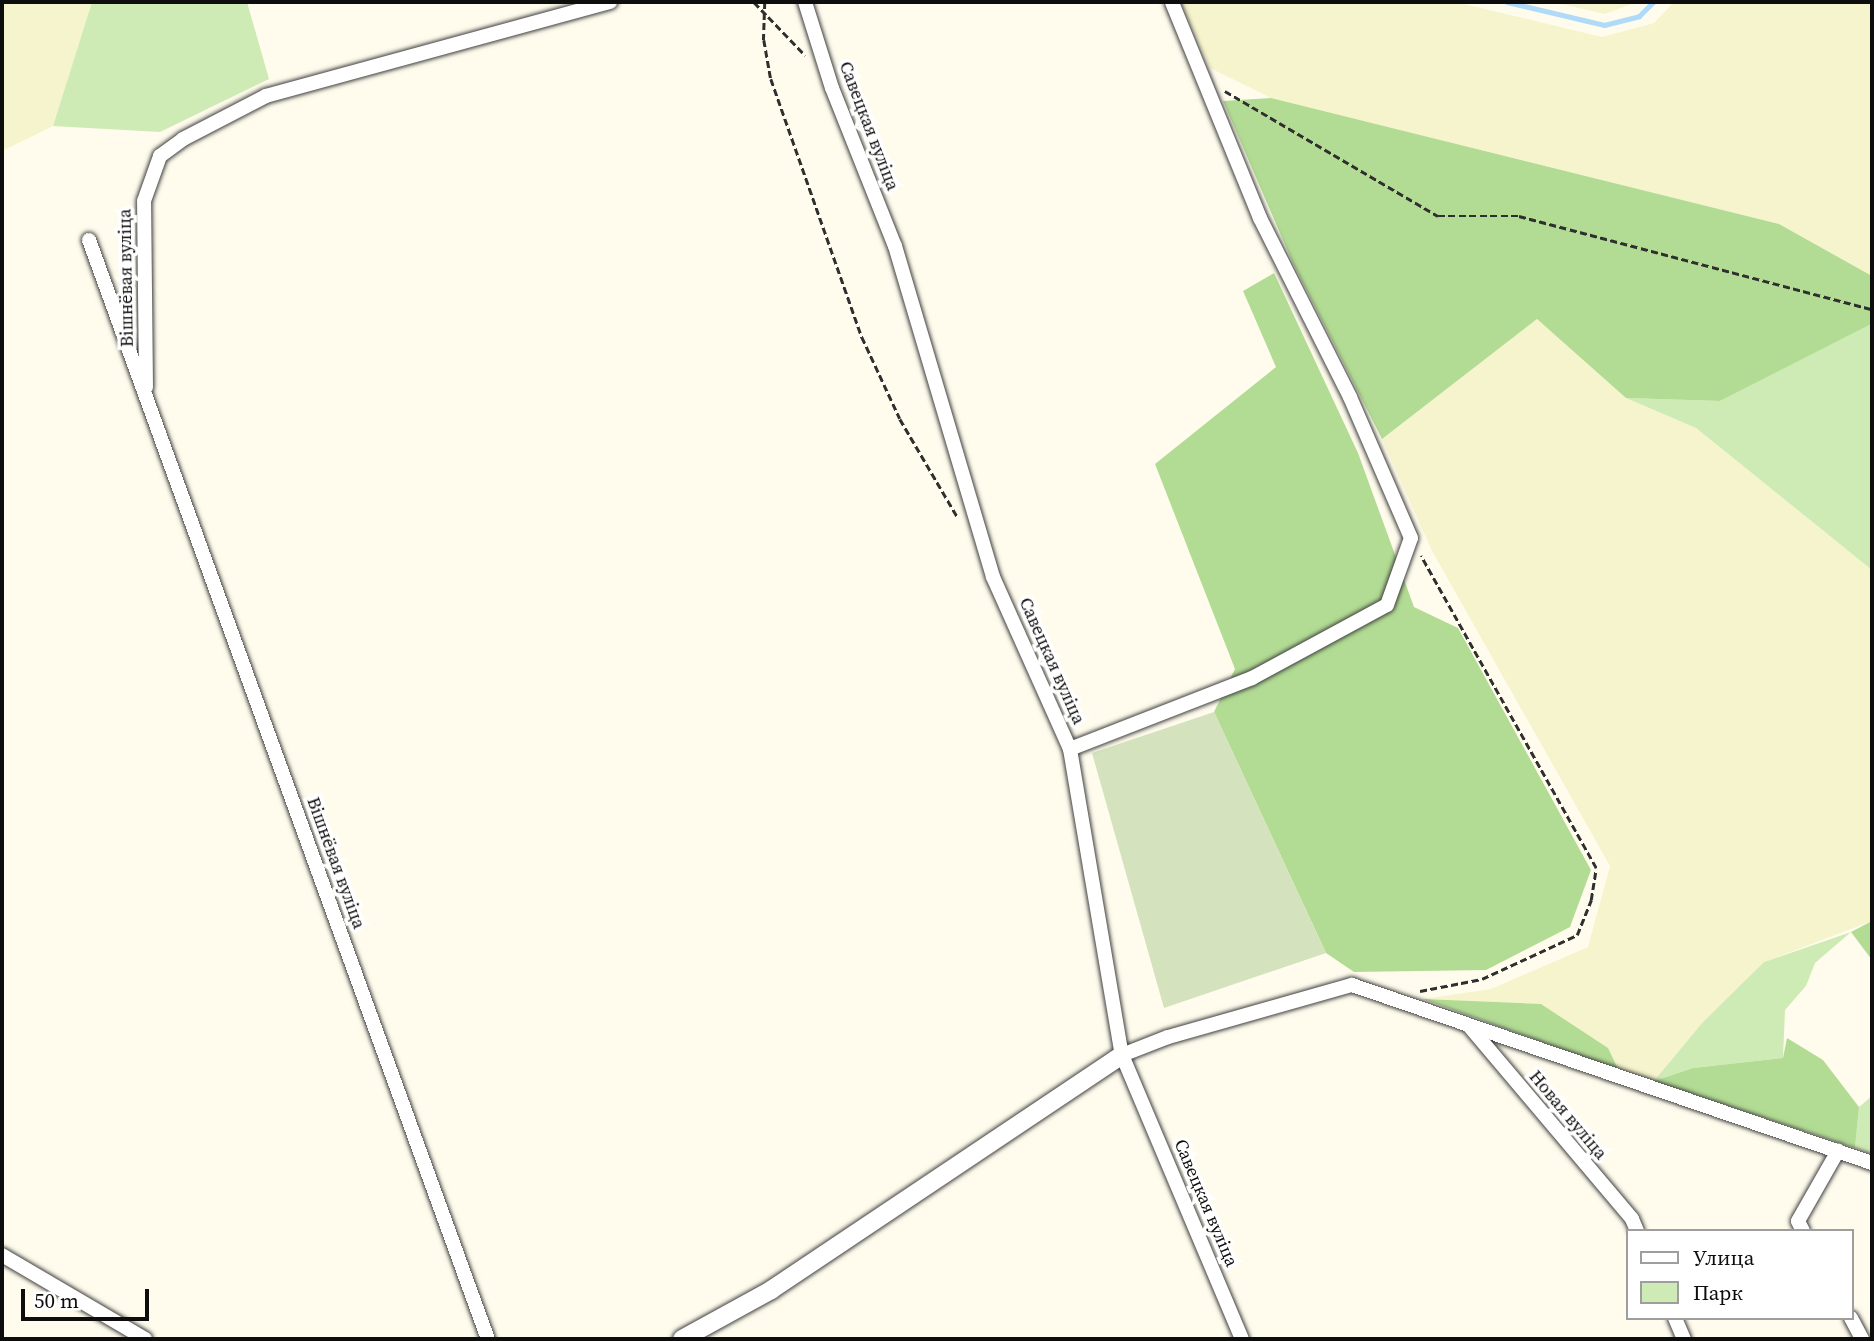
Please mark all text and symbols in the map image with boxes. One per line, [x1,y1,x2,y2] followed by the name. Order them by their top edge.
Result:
[834,58,904,194] street label: Савецкая вуліца
[114,209,138,347] street label: Вішнёвая вуліца
[1014,594,1090,728] street label: Савецкая вуліца
[302,794,370,932] street label: Вішнёвая вуліца
[1524,1066,1612,1164] street label: Новая вуліца
[1169,1136,1243,1270] street label: Савецкая вуліца
[1626,1229,1853,1320] legend
[1693,1243,1754,1272] text: Улица
[24,1274,152,1318] scale bar
[1693,1278,1743,1307] text: Парк
[34,1286,79,1315] text: 50 m

